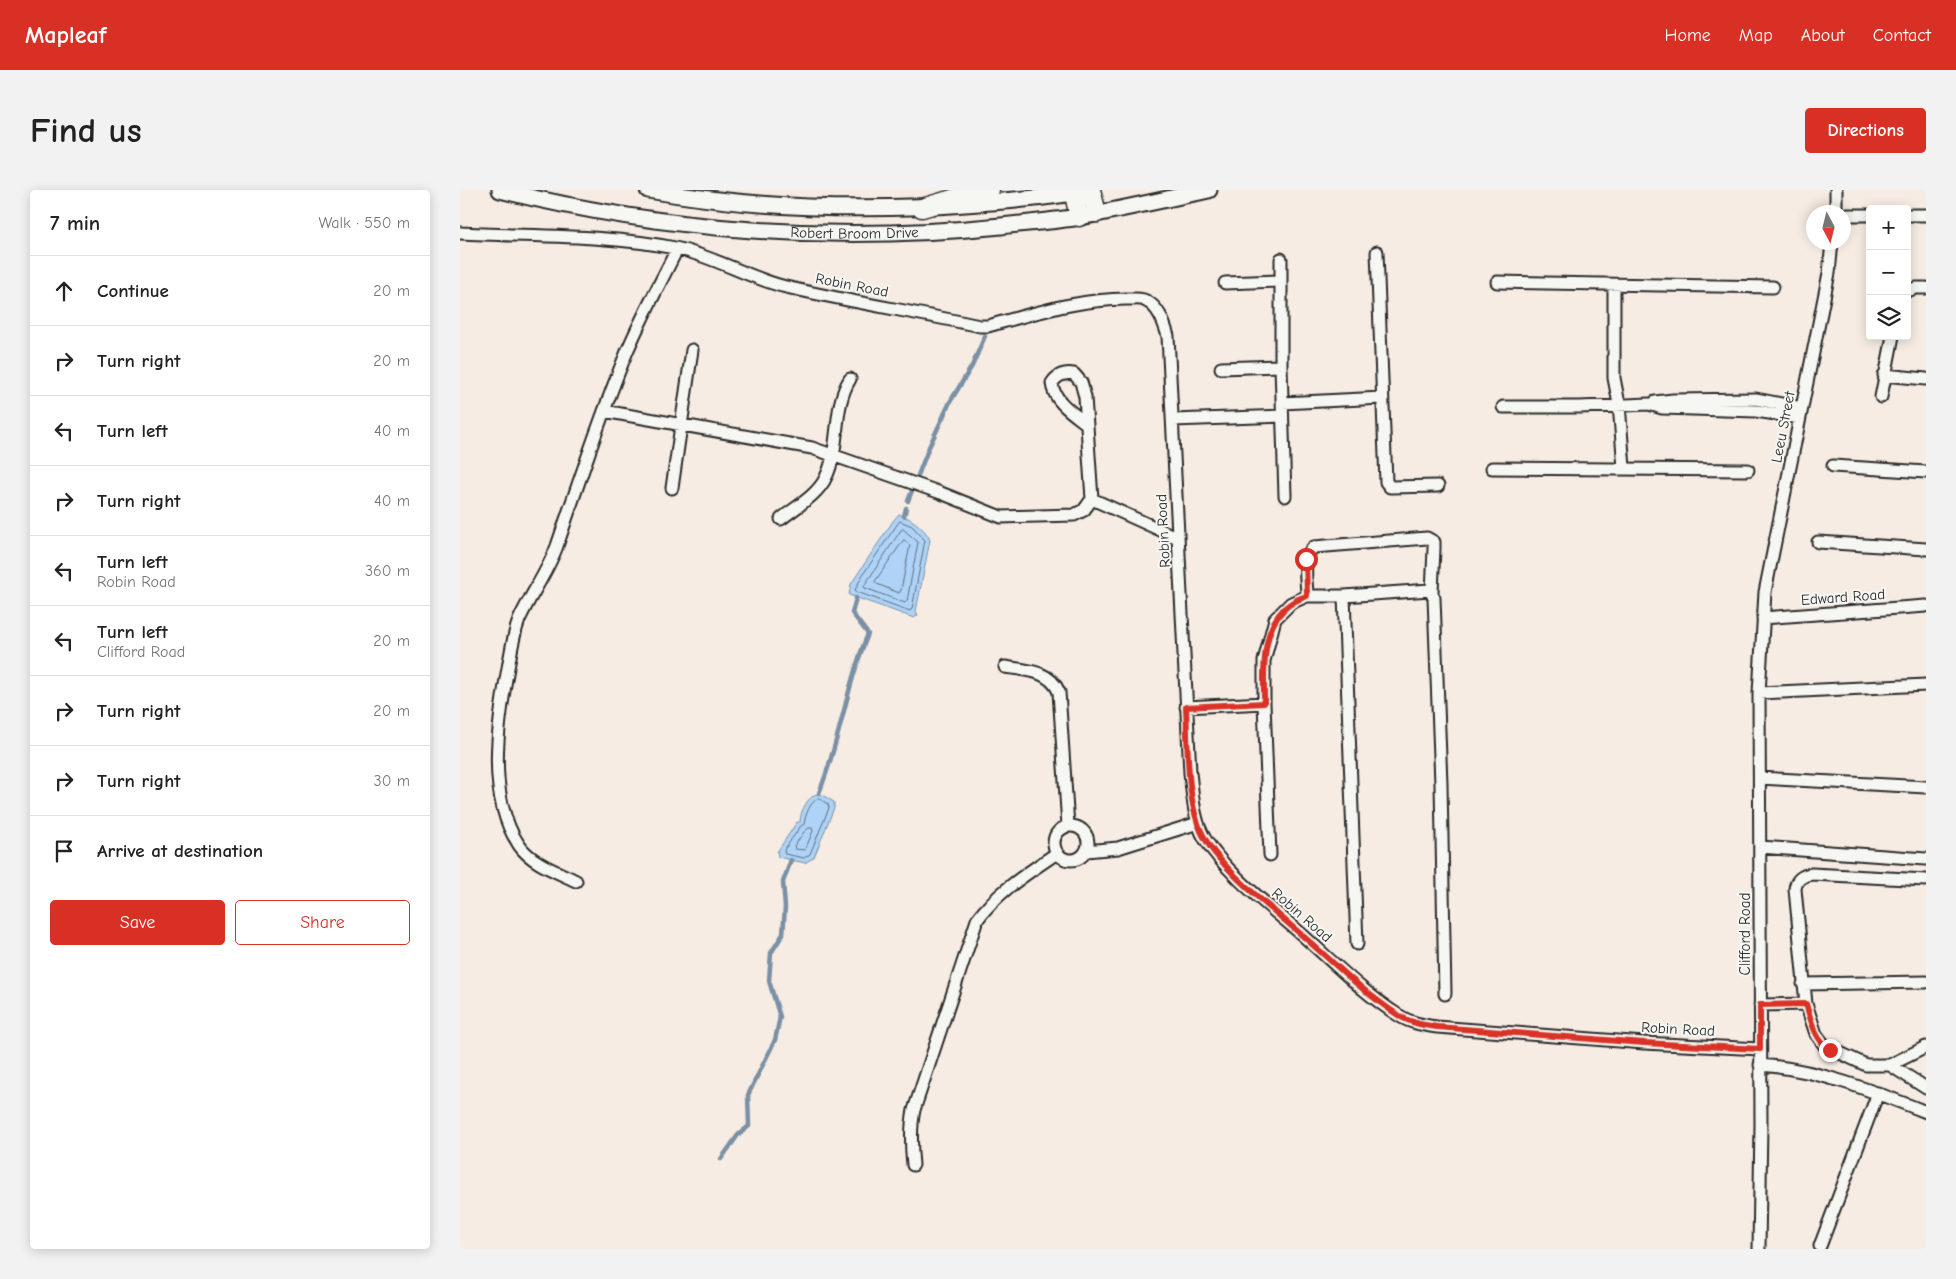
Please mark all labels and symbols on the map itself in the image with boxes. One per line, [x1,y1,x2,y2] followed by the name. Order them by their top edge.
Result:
[1806,205,1851,250] north arrow
[790,223,919,242] street label: Robert Broom Drive
[814,269,890,301] street label: Robin Road
[1767,389,1799,464] street label: Leeu Street
[1152,494,1174,568] street label: Robin Road
[1295,548,1318,571] route start
[1800,585,1886,609] street label: Edward Road
[1268,884,1336,946] street label: Robin Road
[1736,893,1754,975] street label: Clifford Road
[1641,1018,1715,1040] street label: Robin Road
[1819,1039,1842,1062] route end

